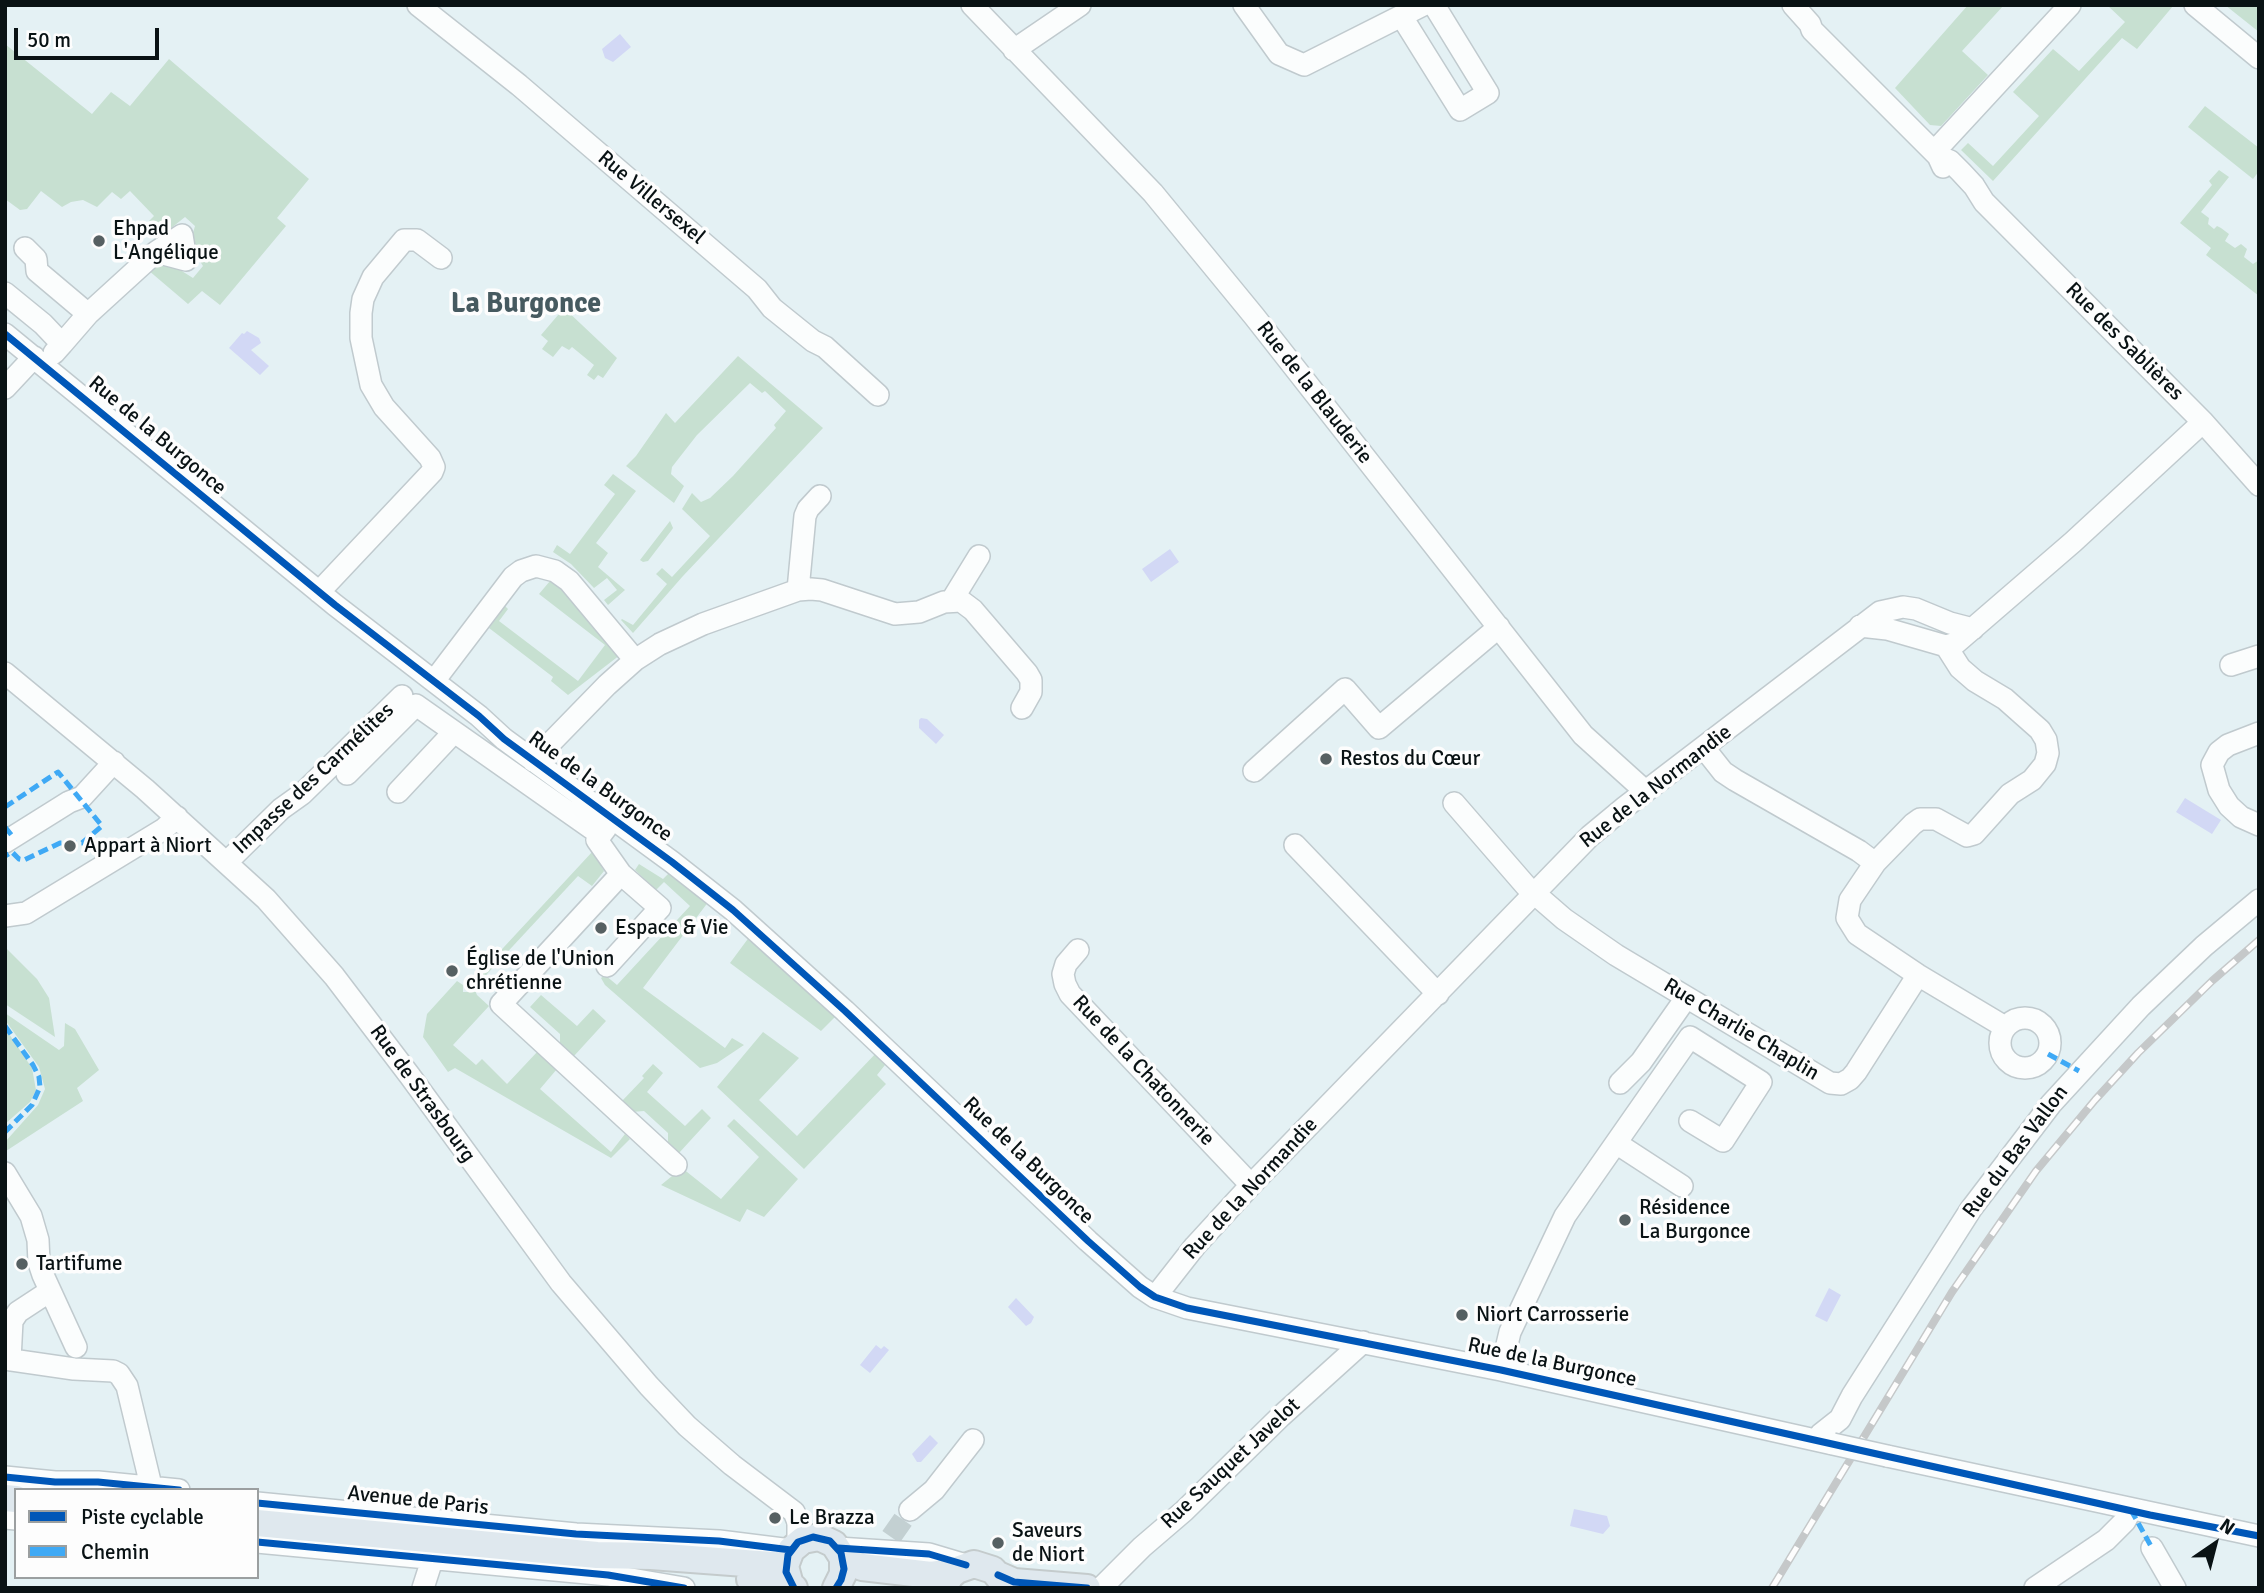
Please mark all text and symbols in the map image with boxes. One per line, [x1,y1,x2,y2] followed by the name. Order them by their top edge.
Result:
[18,14,163,58] scale bar
[27,27,71,53] text: 50 m
[592,146,710,250] street label: Rue Villersexel
[113,216,219,266] place label: Ehpad L'Angélique
[91,233,107,249] marker: Ehpad L'Angélique
[2060,278,2188,406] street label: Rue des Sablières
[451,288,601,322] district label: La Burgonce
[1251,317,1377,469] street label: Rue de la Blauderie
[83,371,231,501] street label: Rue de la Burgonce
[229,698,399,860] street label: Impasse des Carmélites
[1575,720,1737,854] street label: Rue de la Normandie
[523,726,677,848] street label: Rue de la Burgonce
[1340,746,1480,772] place label: Restos du Cœur
[1318,751,1334,767] marker: Restos du Cœur
[84,833,212,859] place label: Appart à Niort
[62,838,78,854] marker: Appart à Niort
[615,915,729,941] place label: Espace & Vie
[593,920,609,936] marker: Espace & Vie
[466,946,614,996] place label: Église de l'Union chrétienne
[444,963,460,979] marker: Église de l'Union chrétienne
[1659,974,1823,1086] street label: Rue Charlie Chaplin
[1067,990,1219,1152] street label: Rue de la Chatonnerie
[364,1020,480,1168] street label: Rue de Strasbourg
[1958,1081,2074,1223] street label: Rue du Bas Vallon
[957,1092,1099,1230] street label: Rue de la Burgonce
[1179,1113,1323,1265] street label: Rue de la Normandie
[1639,1195,1750,1245] place label: Résidence La Burgonce
[1617,1212,1633,1228] marker: Résidence La Burgonce
[36,1251,122,1277] place label: Tartifume
[14,1256,30,1272] marker: Tartifume
[1476,1302,1629,1328] place label: Niort Carrosserie
[1454,1307,1470,1323] marker: Niort Carrosserie
[1465,1333,1639,1393] street label: Rue de la Burgonce
[1156,1393,1306,1535] street label: Rue Sauquet Javelot
[346,1481,490,1521] street label: Avenue de Paris
[14,1488,259,1579] legend
[81,1504,204,1530] text: Piste cyclable
[789,1505,875,1531] place label: Le Brazza
[2180,1509,2250,1579] north arrow
[767,1510,783,1526] marker: Le Brazza
[2215,1513,2239,1540] text: N
[1012,1518,1085,1568] place label: Saveurs de Niort
[990,1535,1006,1551] marker: Saveurs de Niort
[81,1539,150,1565] text: Chemin

